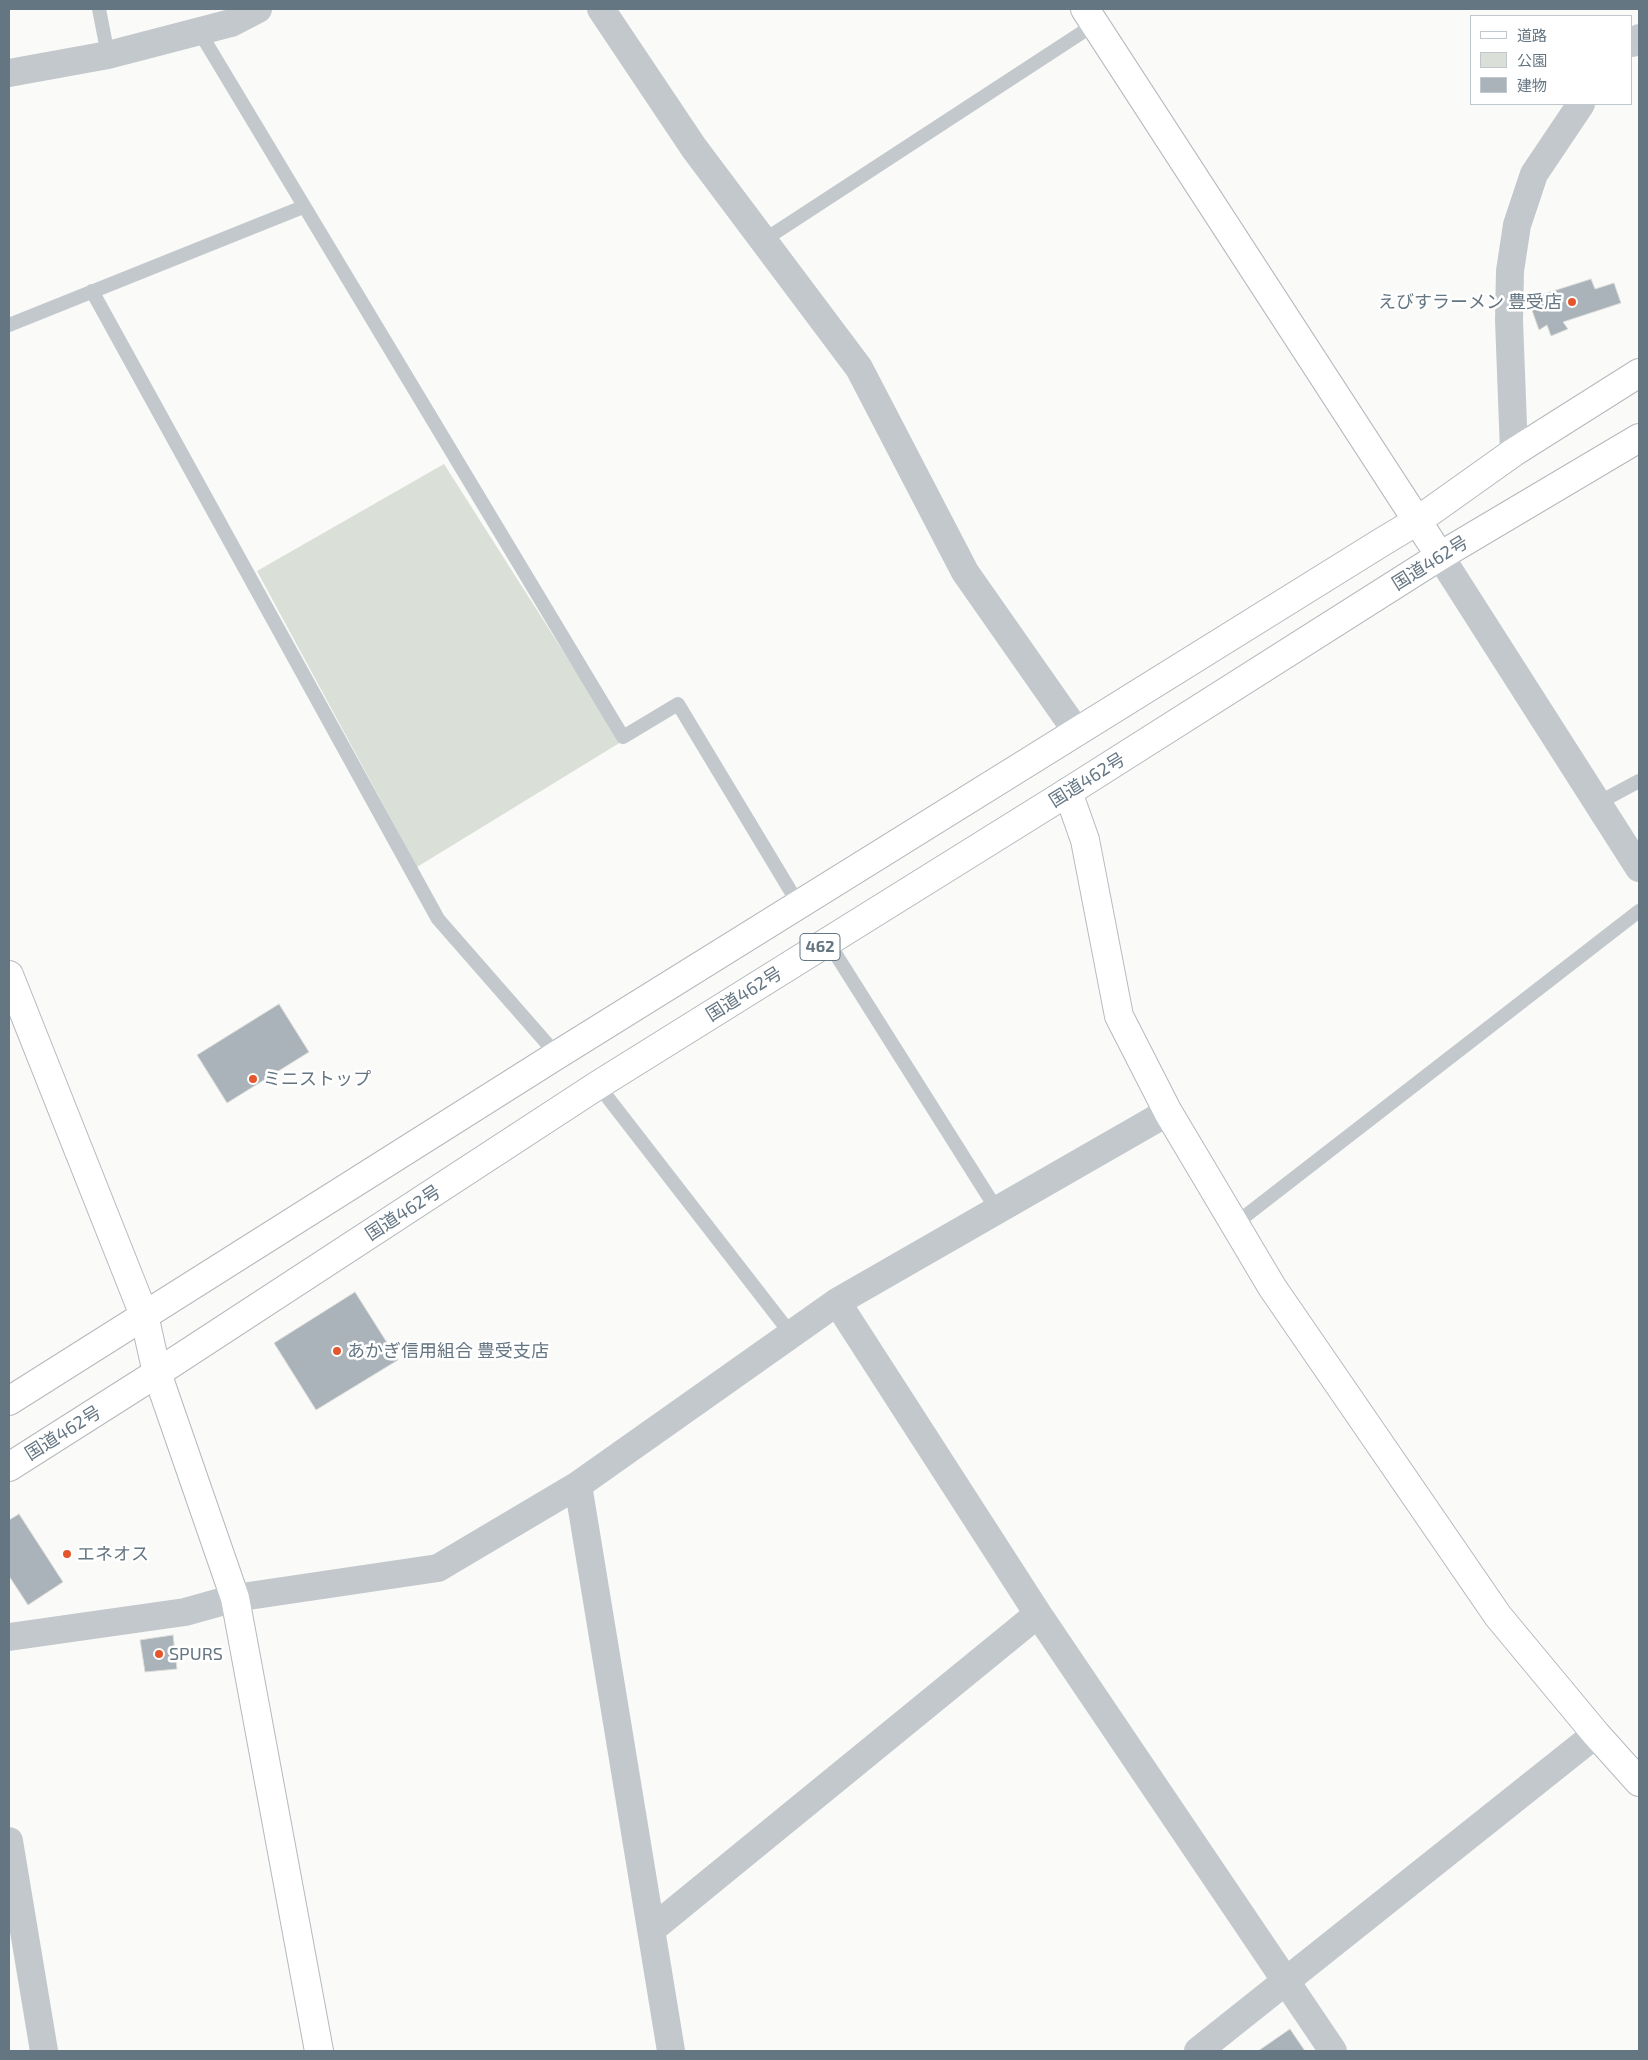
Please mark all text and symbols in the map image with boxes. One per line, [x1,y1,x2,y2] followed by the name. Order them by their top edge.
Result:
[1470,15,1633,105] legend
[1517,26,1547,44] text: 道路
[1517,51,1547,69] text: 公園
[1517,76,1547,94] text: 建物
[1378,291,1562,313] place label: えびすラーメン 豊受店
[1566,296,1578,308] marker: えびすラーメン 豊受店
[1388,531,1472,595] street label: 国道462号
[1045,748,1129,812] street label: 国道462号
[800,934,840,960] road number: 462
[702,962,786,1026] street label: 国道462号
[263,1068,371,1090] place label: ミニストップ
[247,1073,259,1085] marker: ミニストップ
[361,1181,445,1245] street label: 国道462号
[347,1340,549,1362] place label: あかぎ信用組合 豊受支店
[331,1345,343,1357] marker: あかぎ信用組合 豊受支店
[21,1401,105,1465] street label: 国道462号
[77,1543,149,1565] place label: エネオス
[61,1548,73,1560] marker: エネオス
[169,1643,223,1665] place label: SPURS
[153,1648,165,1660] marker: SPURS

